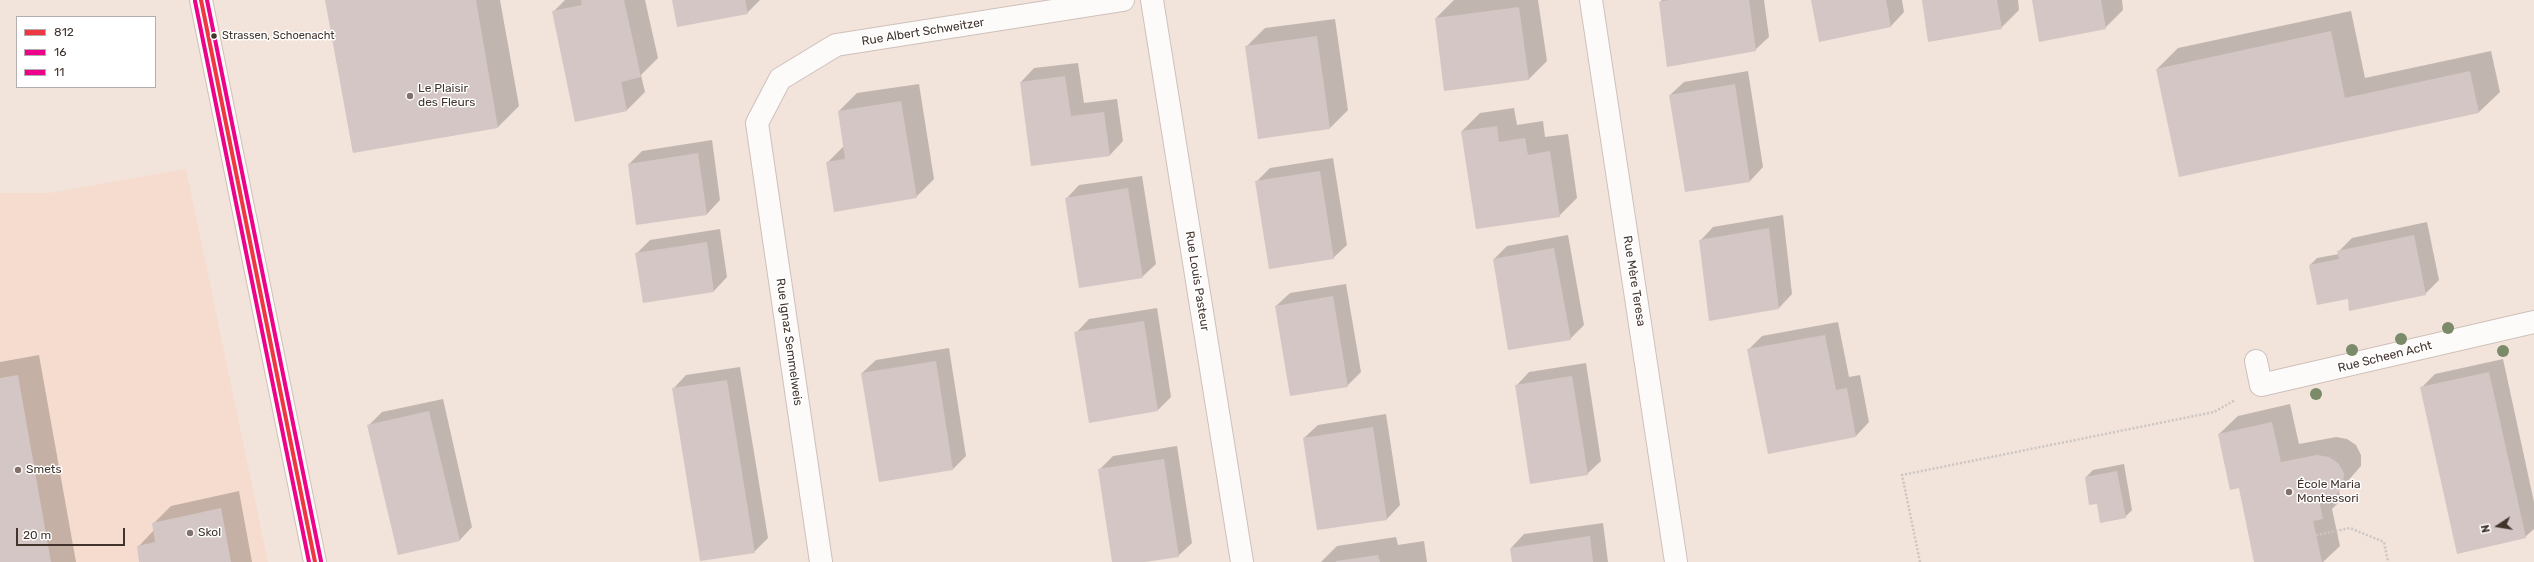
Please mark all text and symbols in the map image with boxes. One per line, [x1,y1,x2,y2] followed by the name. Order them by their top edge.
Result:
[861,15,985,49] street label: Rue Albert Schweitzer
[16,16,156,88] legend
[54,25,74,39] text: 812
[222,29,335,43] place label: Strassen, Schoenacht
[209,31,219,41] marker: Strassen, Schoenacht
[54,45,66,59] text: 16
[54,65,64,79] text: 11
[418,82,475,110] place label: Le Plaisir des Fleurs
[405,91,415,101] marker: Le Plaisir des Fleurs
[1182,230,1212,332] street label: Rue Louis Pasteur
[1620,235,1648,327] street label: Rue Mère Teresa
[773,277,805,407] street label: Rue Ignaz Semmelweis
[2337,338,2433,376] street label: Rue Scheen Acht
[26,463,62,477] place label: Smets
[13,465,23,475] marker: Smets
[2297,478,2361,506] place label: École Maria Montessori
[2284,487,2294,497] marker: École Maria Montessori
[2478,506,2518,546] north arrow
[18,520,127,546] scale bar
[2479,523,2493,534] text: N
[198,526,221,540] place label: Skol
[23,528,51,542] text: 20 m
[185,528,195,538] marker: Skol

